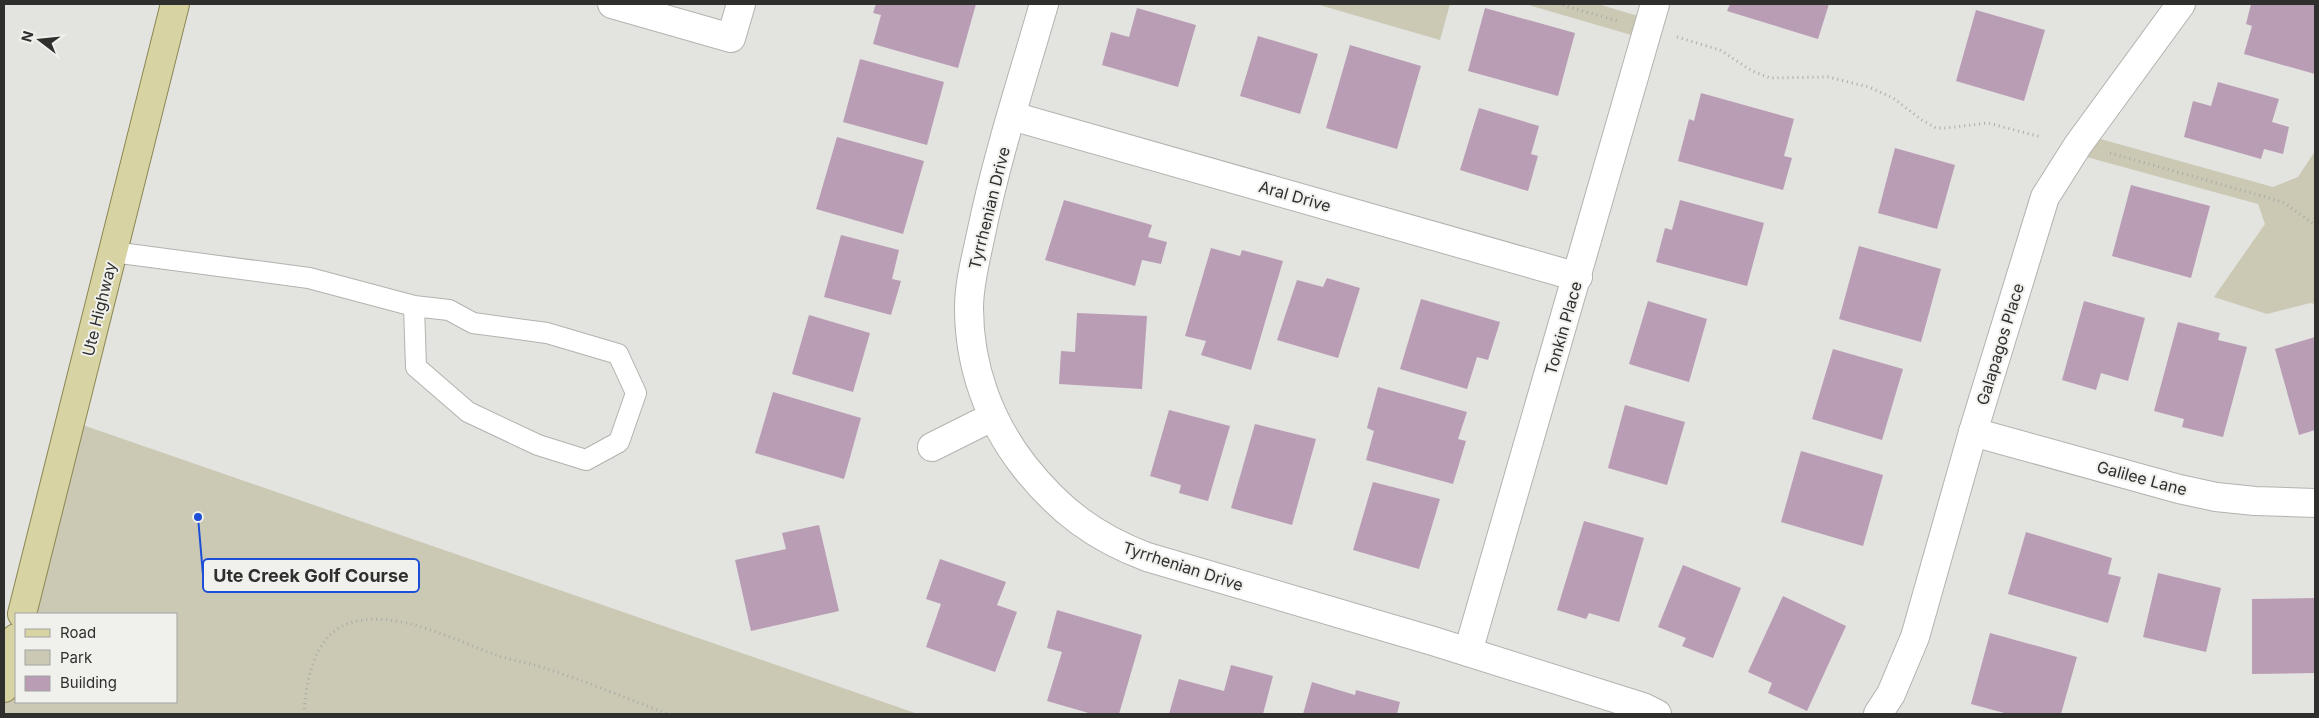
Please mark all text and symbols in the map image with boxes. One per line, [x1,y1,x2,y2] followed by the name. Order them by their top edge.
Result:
[15,15,65,65] north arrow
[17,29,37,44] text: N
[964,145,1014,271] street label: Tyrrhenian Drive
[1257,176,1333,216] street label: Aral Drive
[78,260,120,358] street label: Ute Highway
[1540,279,1586,377] street label: Tonkin Place
[1972,281,2028,407] street label: Galapagos Place
[2095,456,2189,500] street label: Galilee Lane
[1120,537,1246,595] street label: Tyrrhenian Drive
[203,559,419,592] callout: Ute Creek Golf Course
[213,565,409,586] text: Ute Creek Golf Course
[15,613,178,703] legend
[60,623,96,642] text: Road
[60,648,93,667] text: Park
[60,673,117,692] text: Building

